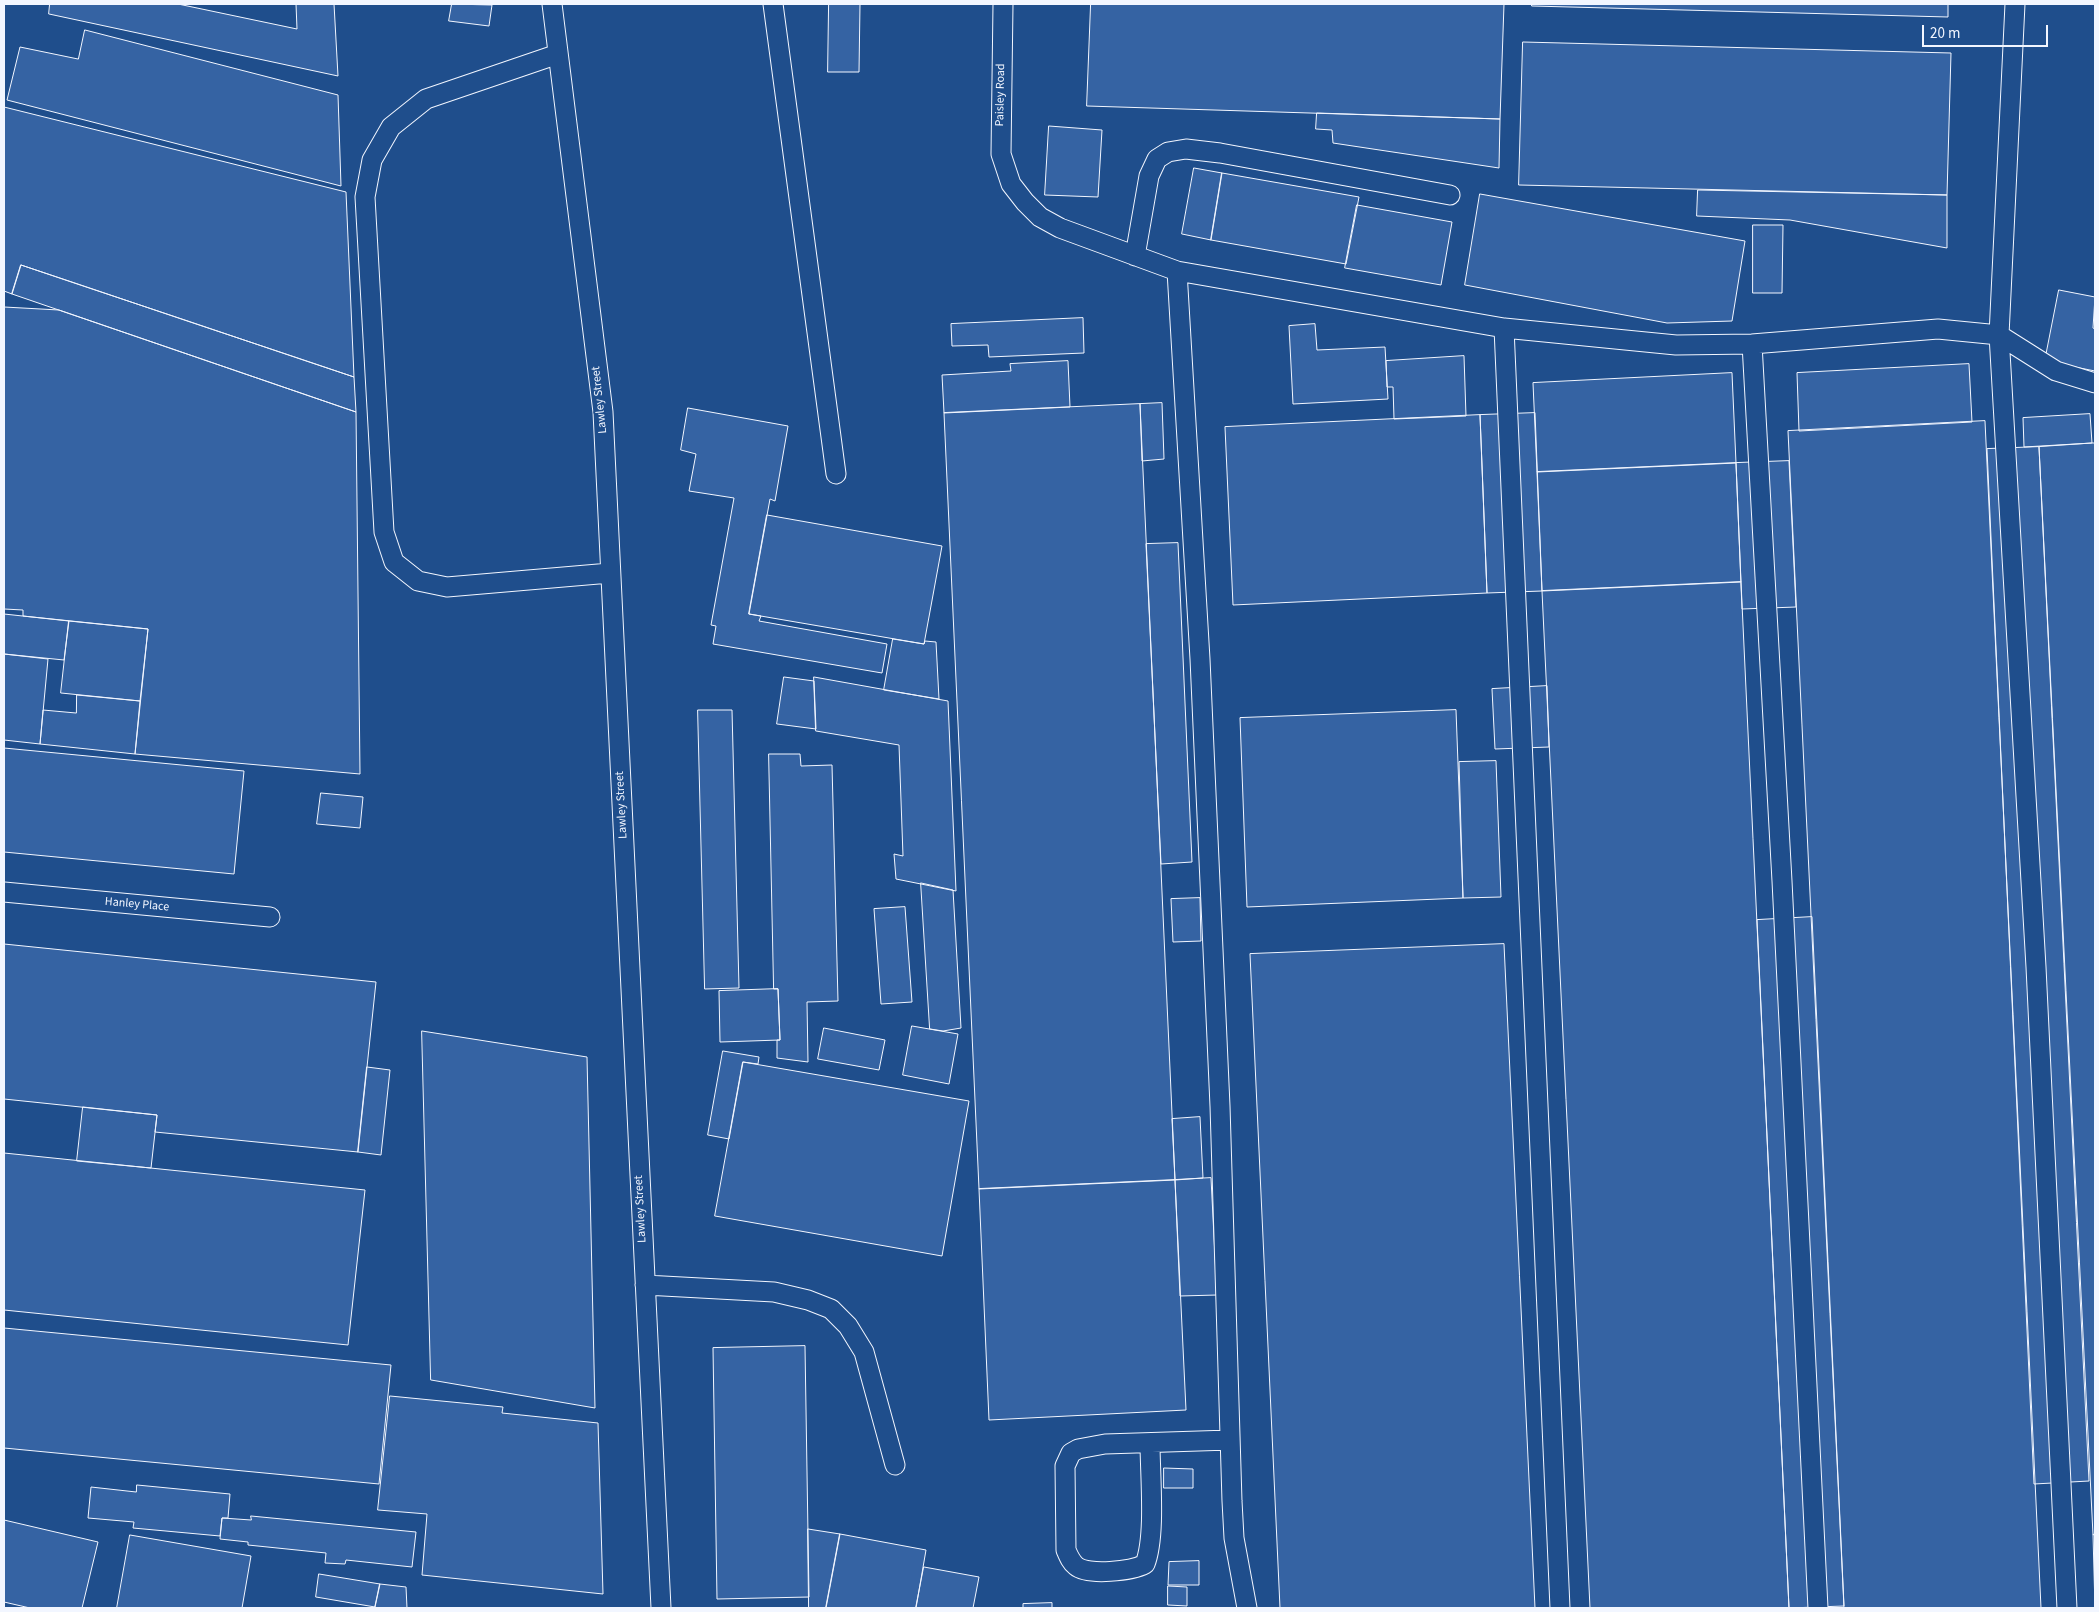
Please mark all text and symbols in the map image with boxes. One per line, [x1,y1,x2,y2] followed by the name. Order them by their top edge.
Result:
[1924,15,2050,47] scale bar
[1930,23,1960,44] text: 20 m
[993,63,1009,127] street label: Paisley Road
[589,366,611,434] street label: Lawley Street
[613,771,631,839] street label: Lawley Street
[104,895,170,915] street label: Hanley Place
[632,1175,650,1243] street label: Lawley Street

